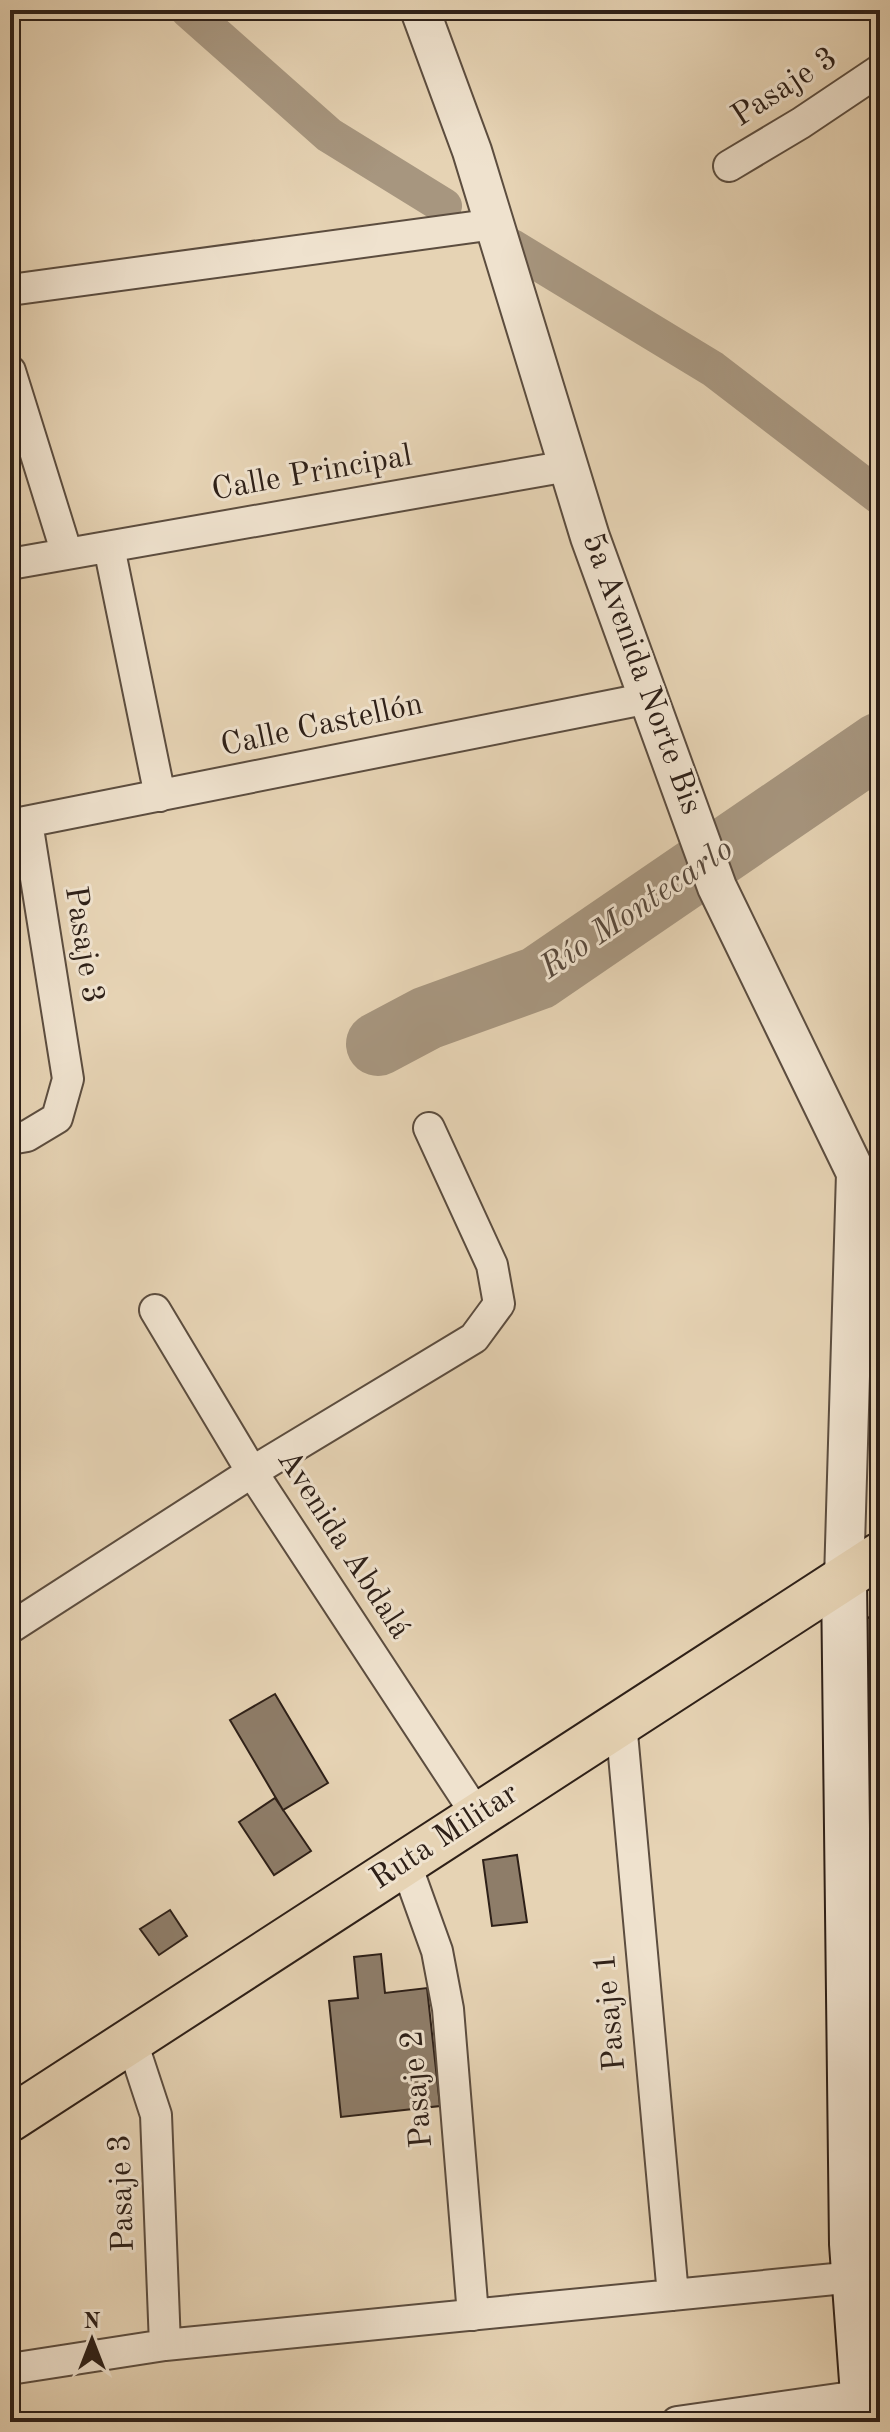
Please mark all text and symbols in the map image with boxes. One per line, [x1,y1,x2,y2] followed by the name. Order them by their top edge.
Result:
[727,42,843,134] street label: Pasaje 3
[209,441,415,507] street label: Calle Principal
[575,529,707,819] street label: 5a Avenida Norte Bis
[218,689,426,763] street label: Calle Castellón
[534,832,739,986] water label: Río Montecarlo
[58,884,108,1006] street label: Pasaje 3
[270,1445,416,1645] street label: Avenida Abdalá
[365,1778,525,1896] street label: Ruta Militar
[590,1952,632,2072] street label: Pasaje 1
[397,2029,439,2149] street label: Pasaje 2
[105,2133,141,2253] street label: Pasaje 3
[52,2300,132,2380] north arrow
[84,2311,101,2333] text: N

